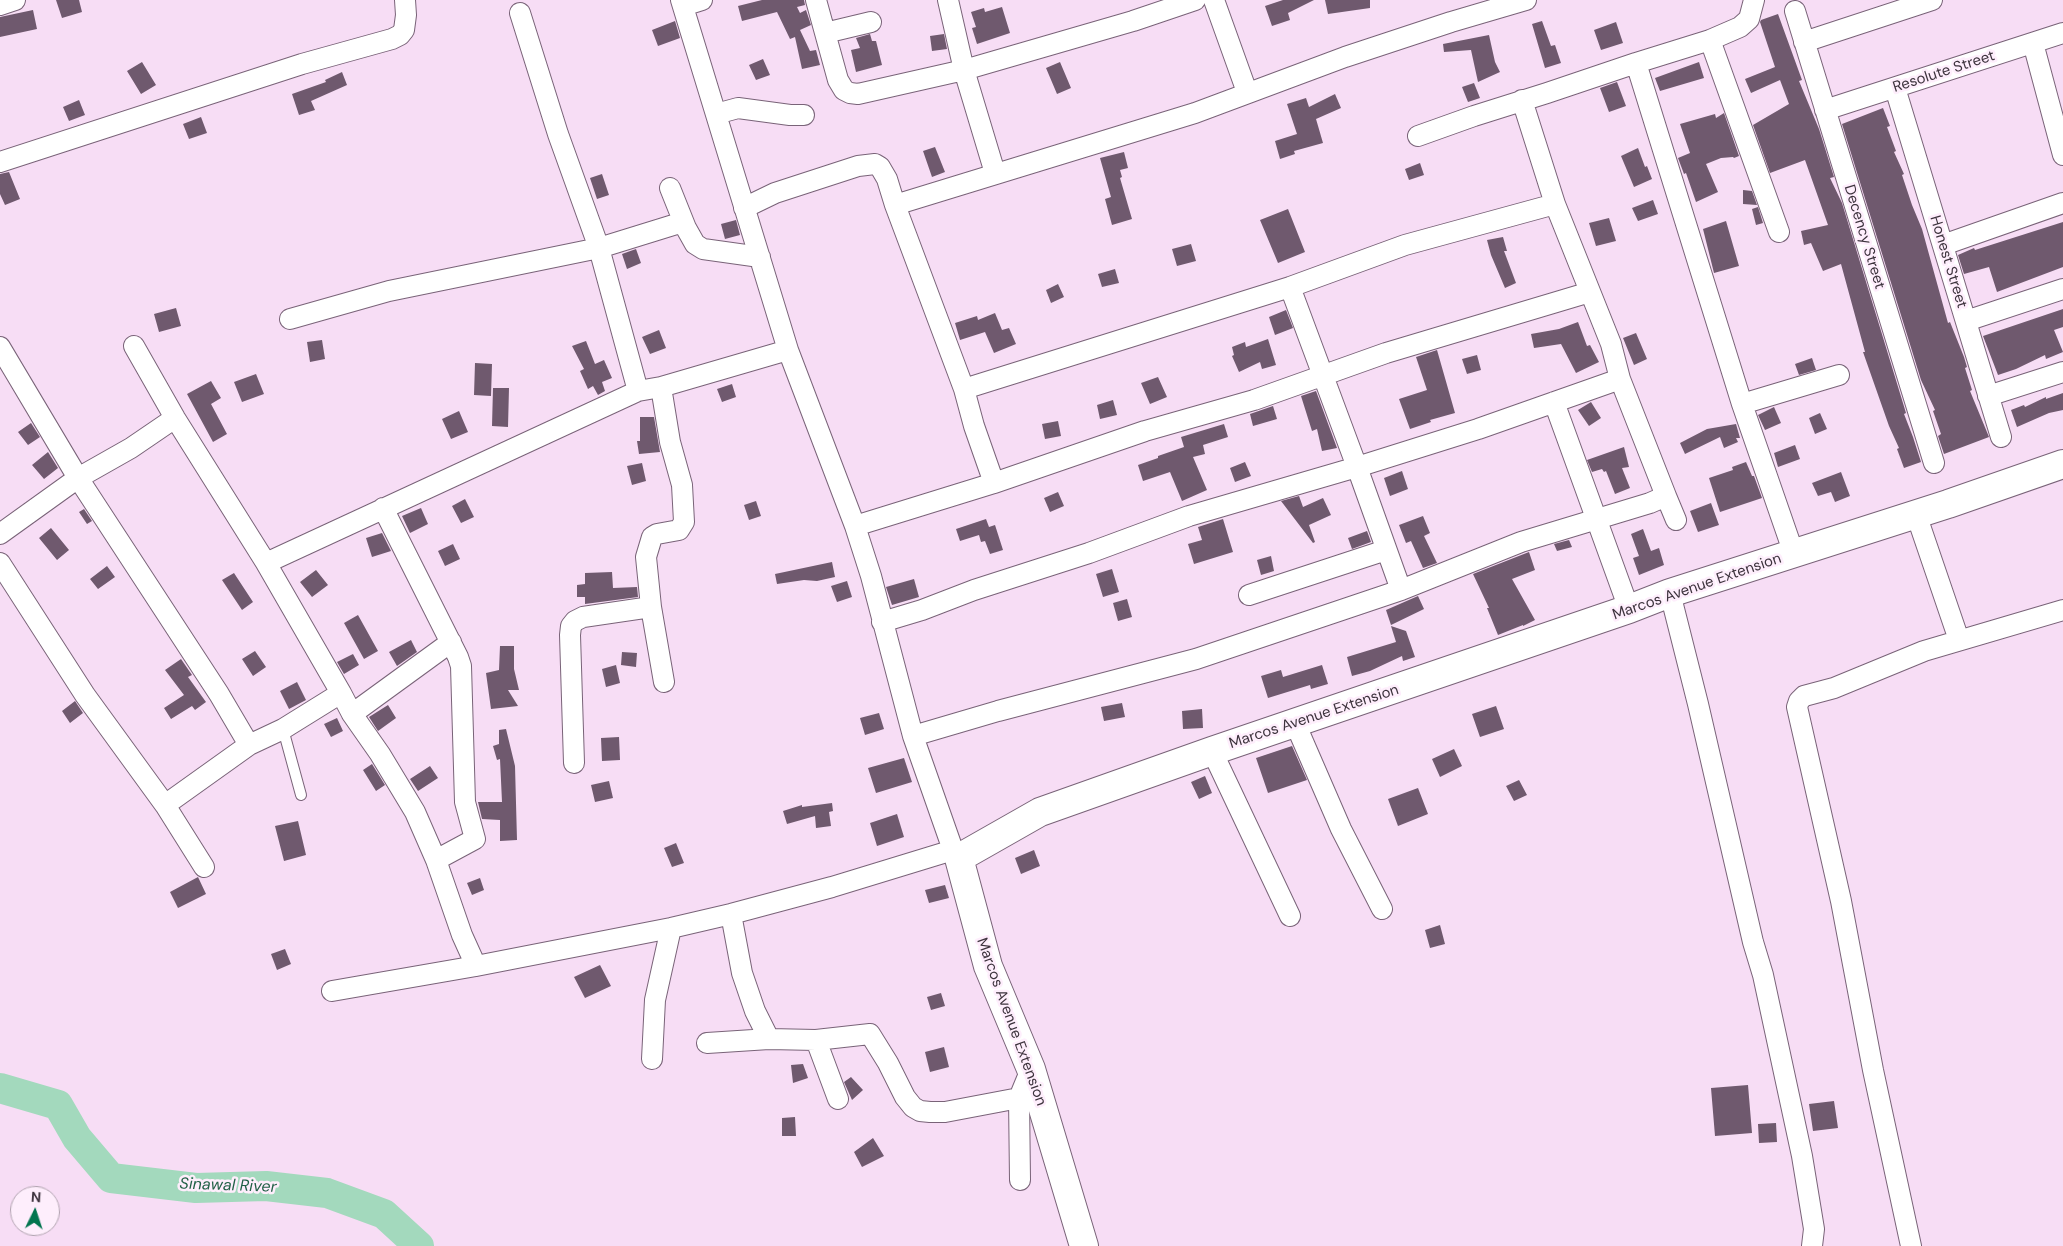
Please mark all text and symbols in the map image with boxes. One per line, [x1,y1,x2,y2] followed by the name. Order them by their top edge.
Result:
[1891,47,1997,97] street label: Resolute Street
[1840,183,1888,291] street label: Decency Street
[1925,214,1971,310] street label: Honest Street
[1610,550,1784,624] street label: Marcos Avenue Extension
[1227,681,1401,753] street label: Marcos Avenue Extension
[972,936,1050,1108] street label: Marcos Avenue Extension
[179,1175,277,1197] water label: Sinawal River
[10,1186,60,1236] north arrow
[30,1188,42,1206] text: N

